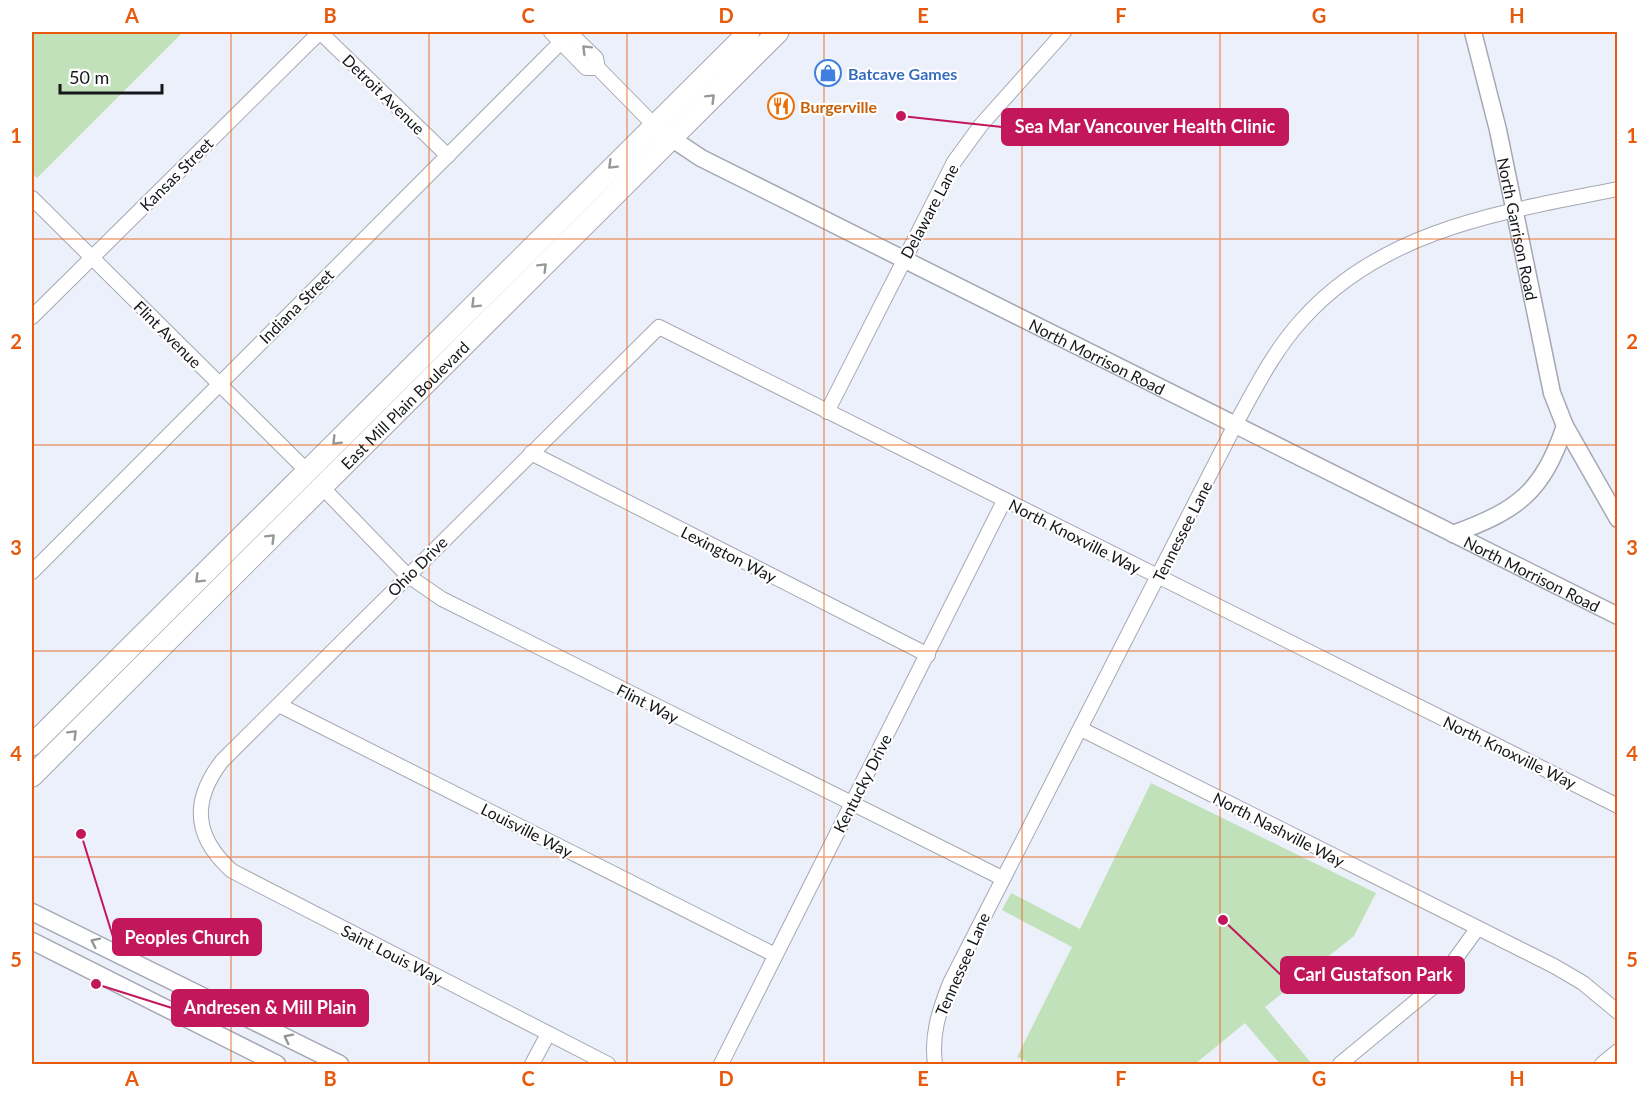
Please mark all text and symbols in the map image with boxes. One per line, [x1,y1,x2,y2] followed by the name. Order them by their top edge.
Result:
[124,3,139,27] text: A
[323,3,337,27] text: B
[521,3,535,27] text: C
[718,3,734,27] text: D
[917,3,929,27] text: E
[1115,3,1127,27] text: F
[1312,3,1326,27] text: G
[1509,3,1525,27] text: H
[583,45,594,56] one-way arrow
[339,50,429,138] street label: Detroit Avenue
[60,57,162,95] scale bar
[813,58,843,88] shop icon: Batcave Games
[848,64,957,83] place label: Batcave Games
[69,66,109,88] text: 50 m
[766,91,796,121] restaurant icon: Burgerville
[704,95,715,106] one-way arrow
[800,97,878,116] place label: Burgerville
[1002,109,1288,145] callout: Sea Mar Vancouver Health Clinic
[1015,115,1275,137] text: Sea Mar Vancouver Health Clinic
[10,123,22,147] text: 1
[1626,123,1638,147] text: 1
[136,133,217,214] street label: Kansas Street
[1494,156,1542,302] street label: North Garrison Road
[609,158,620,169] one-way arrow
[896,161,962,261] street label: Delaware Lane
[535,263,546,274] one-way arrow
[255,265,337,347] street label: Indiana Street
[130,296,206,372] street label: Flint Avenue
[471,296,482,307] one-way arrow
[1026,314,1169,398] street label: North Morrison Road
[10,329,22,353] text: 2
[1626,329,1638,353] text: 2
[336,337,472,472] street label: East Mill Plain Boulevard
[332,433,343,444] one-way arrow
[1148,477,1216,585] street label: Tennessee Lane
[1006,495,1145,578] street label: North Knoxville Way
[678,522,780,586] street label: Lexington Way
[1461,531,1603,615] street label: North Morrison Road
[383,532,451,600] street label: Ohio Drive
[263,534,274,545] one-way arrow
[10,535,22,559] text: 3
[1626,535,1638,559] text: 3
[195,572,206,583] one-way arrow
[614,679,683,727] street label: Flint Way
[1440,712,1580,793] street label: North Knoxville Way
[65,731,76,742] one-way arrow
[829,731,895,835] street label: Kentucky Drive
[10,741,22,765] text: 4
[1626,741,1638,765] text: 4
[1210,788,1349,871] street label: North Nashville Way
[478,799,576,861] street label: Louisville Way
[931,910,993,1018] street label: Tennessee Lane
[113,919,261,955] callout: Peoples Church
[338,920,446,988] street label: Saint Louis Way
[125,926,249,948] text: Peoples Church
[90,938,101,949] one-way arrow
[10,947,22,971] text: 5
[1626,947,1638,971] text: 5
[1281,957,1464,993] callout: Carl Gustafson Park
[1294,963,1453,985] text: Carl Gustafson Park
[172,990,368,1026] callout: Andresen & Mill Plain
[183,996,356,1018] text: Andresen & Mill Plain
[284,1034,294,1045] one-way arrow
[124,1066,139,1090] text: A
[323,1066,337,1090] text: B
[521,1066,535,1090] text: C
[718,1066,734,1090] text: D
[917,1066,929,1090] text: E
[1115,1066,1127,1090] text: F
[1312,1066,1326,1090] text: G
[1509,1066,1525,1090] text: H

